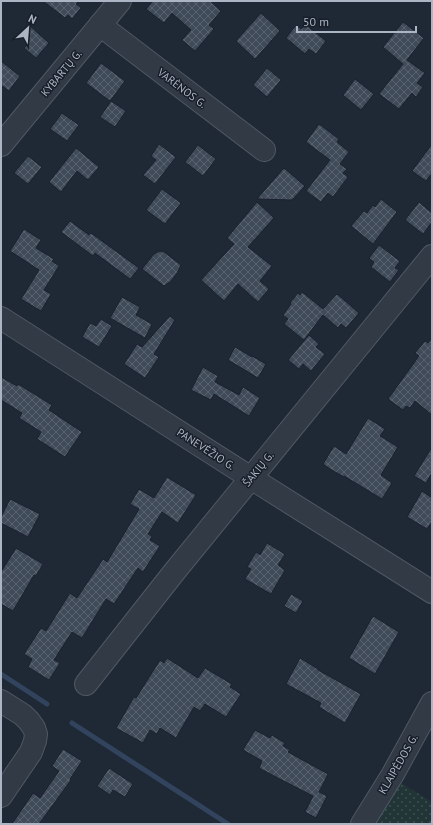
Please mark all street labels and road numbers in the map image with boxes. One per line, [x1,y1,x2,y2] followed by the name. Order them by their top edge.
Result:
[37,47,85,99] street label: KYBARTŲ G.
[154,65,209,111] street label: VARĖNOS G.
[174,425,238,473] street label: PANEVĖŽIO G.
[240,449,276,489] street label: ŠAKIŲ G.
[375,732,421,796] street label: KLAIPĖDOS G.

